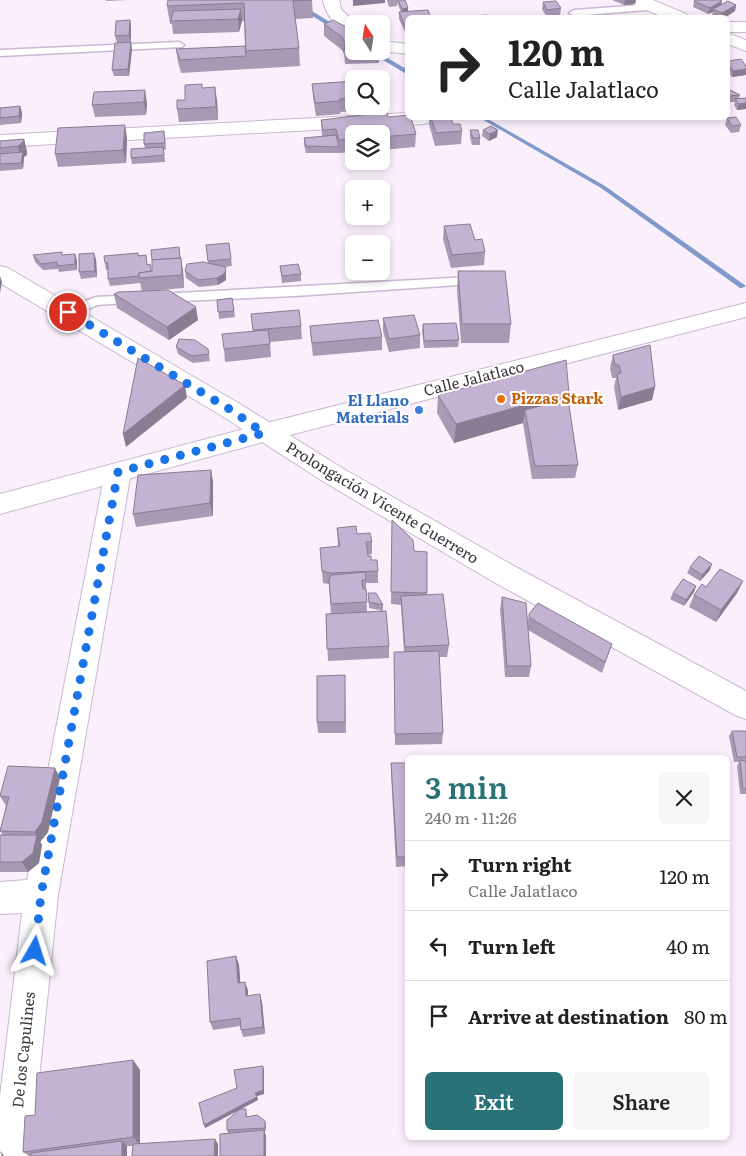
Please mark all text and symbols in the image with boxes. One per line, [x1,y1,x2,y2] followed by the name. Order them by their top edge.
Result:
[345,15,390,60] north arrow
[345,15,390,280] map controls
[508,25,605,77] text: 120 m
[425,35,490,100] icon: right
[345,70,390,115] button: search
[508,72,659,105] text: Calle Jalatlaco
[345,125,390,170] button: layers
[345,180,390,225] button: +
[345,235,390,280] button: −
[47,291,89,333] pin
[54,298,82,326] icon: arrive
[421,354,527,401] street label: Calle Jalatlaco
[511,386,604,409] place label: Pizzas Stark
[336,388,410,428] place label: El Llano Materials
[495,393,507,405] marker: Pizzas Stark
[413,404,425,416] marker: El Llano Materials
[282,435,484,569] street label: Prolongación Vicente Guerrero
[425,764,508,808] text: 3 min
[658,772,710,824] button: close
[425,805,517,829] text: 240 m · 11:26
[468,850,572,878] text: Turn right
[425,862,453,890] icon: right
[659,862,710,890] text: 120 m
[468,878,578,902] text: Calle Jalatlaco
[8,924,60,976] position arrow
[425,932,453,960] icon: left
[468,932,555,960] text: Turn left
[666,932,710,960] text: 40 m
[5,990,40,1109] street label: De los Capulines
[425,1002,453,1030] icon: arrive
[468,1002,669,1030] text: Arrive at destination
[684,1002,728,1030] text: 80 m
[425,1072,563,1130] button: Exit
[573,1072,710,1130] button: Share

